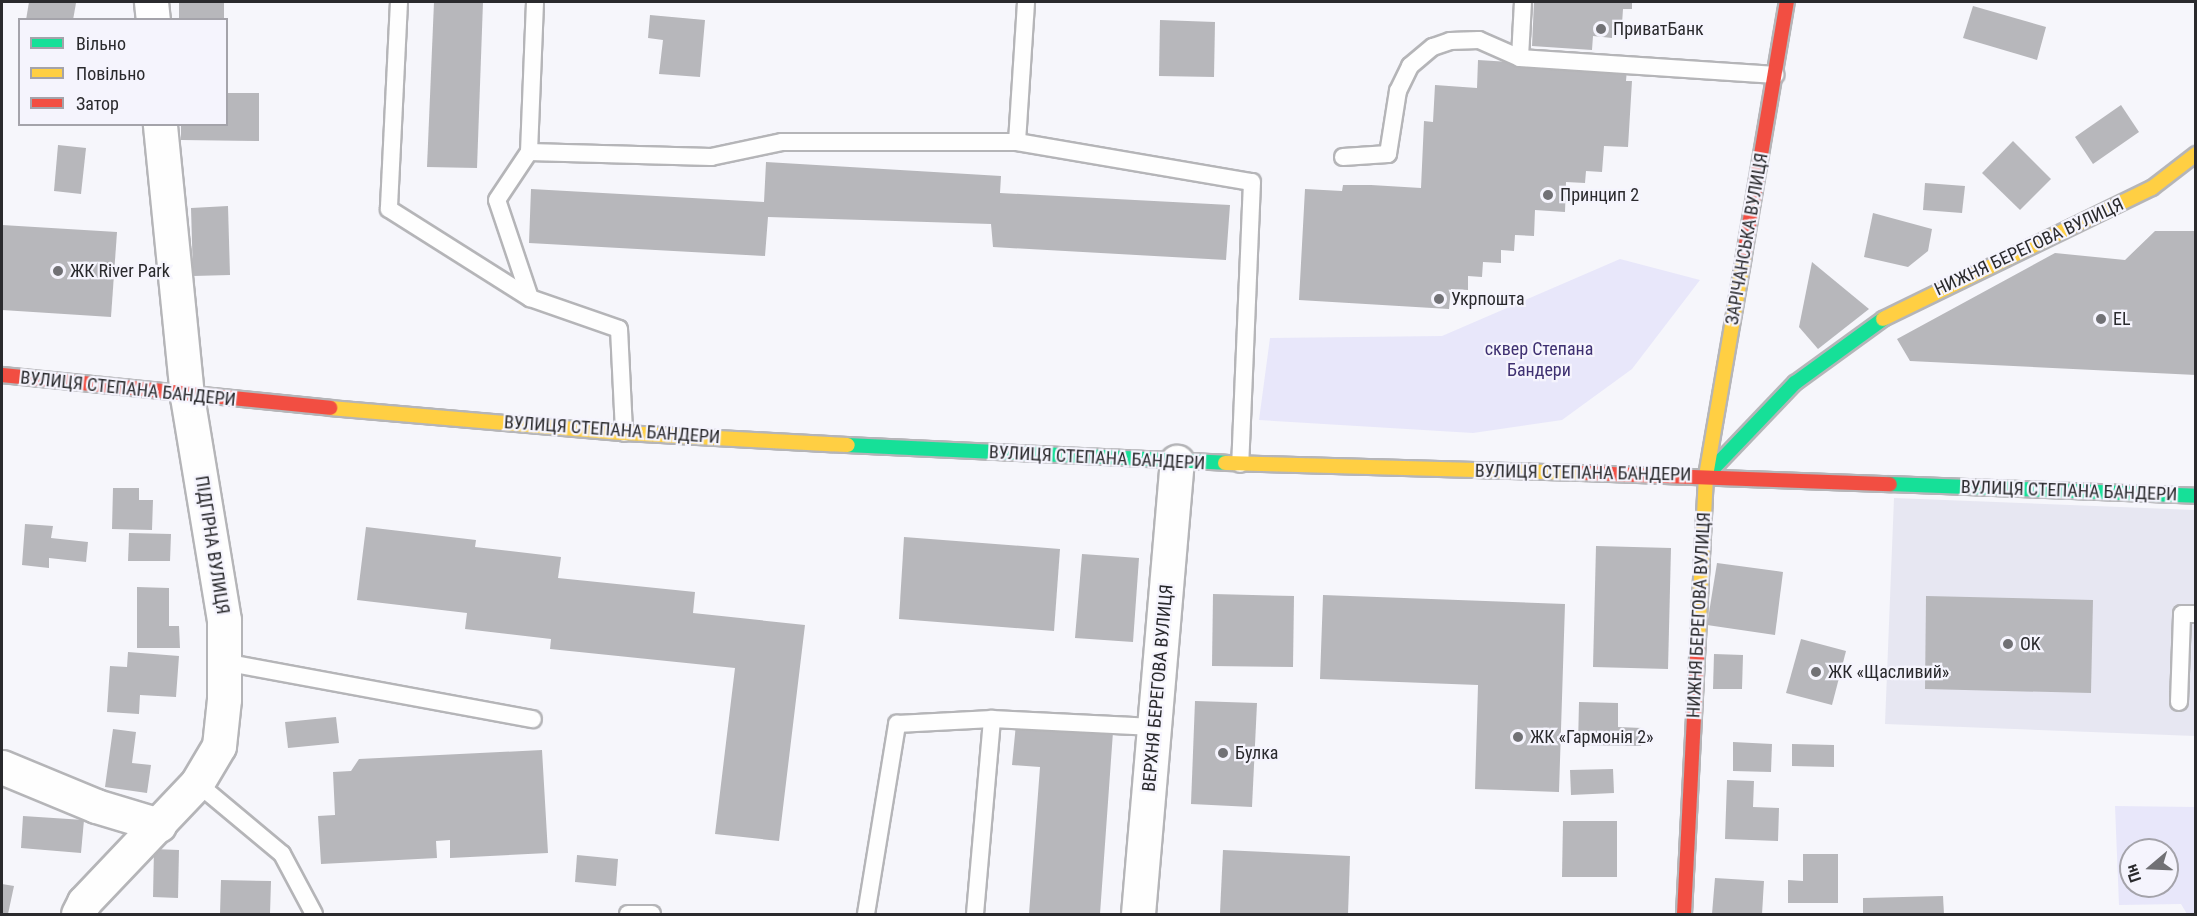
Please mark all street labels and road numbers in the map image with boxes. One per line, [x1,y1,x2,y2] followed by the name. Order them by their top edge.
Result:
[1721,151,1773,327] street label: ЗАРІЧАНСЬКА ВУЛИЦЯ
[1931,194,2127,300] street label: НИЖНЯ БЕРЕГОВА ВУЛИЦЯ
[19,367,237,411] street label: ВУЛИЦЯ СТЕПАНА БАНДЕРИ
[503,412,721,448] street label: ВУЛИЦЯ СТЕПАНА БАНДЕРИ
[988,442,1206,474] street label: ВУЛИЦЯ СТЕПАНА БАНДЕРИ
[1475,460,1691,486] street label: ВУЛИЦЯ СТЕПАНА БАНДЕРИ
[190,474,234,616] street label: ПІДГІРНА ВУЛИЦЯ
[1961,476,2177,506] street label: ВУЛИЦЯ СТЕПАНА БАНДЕРИ
[1683,511,1715,719] street label: НИЖНЯ БЕРЕГОВА ВУЛИЦЯ
[1138,583,1178,793] street label: ВЕРХНЯ БЕРЕГОВА ВУЛИЦЯ

